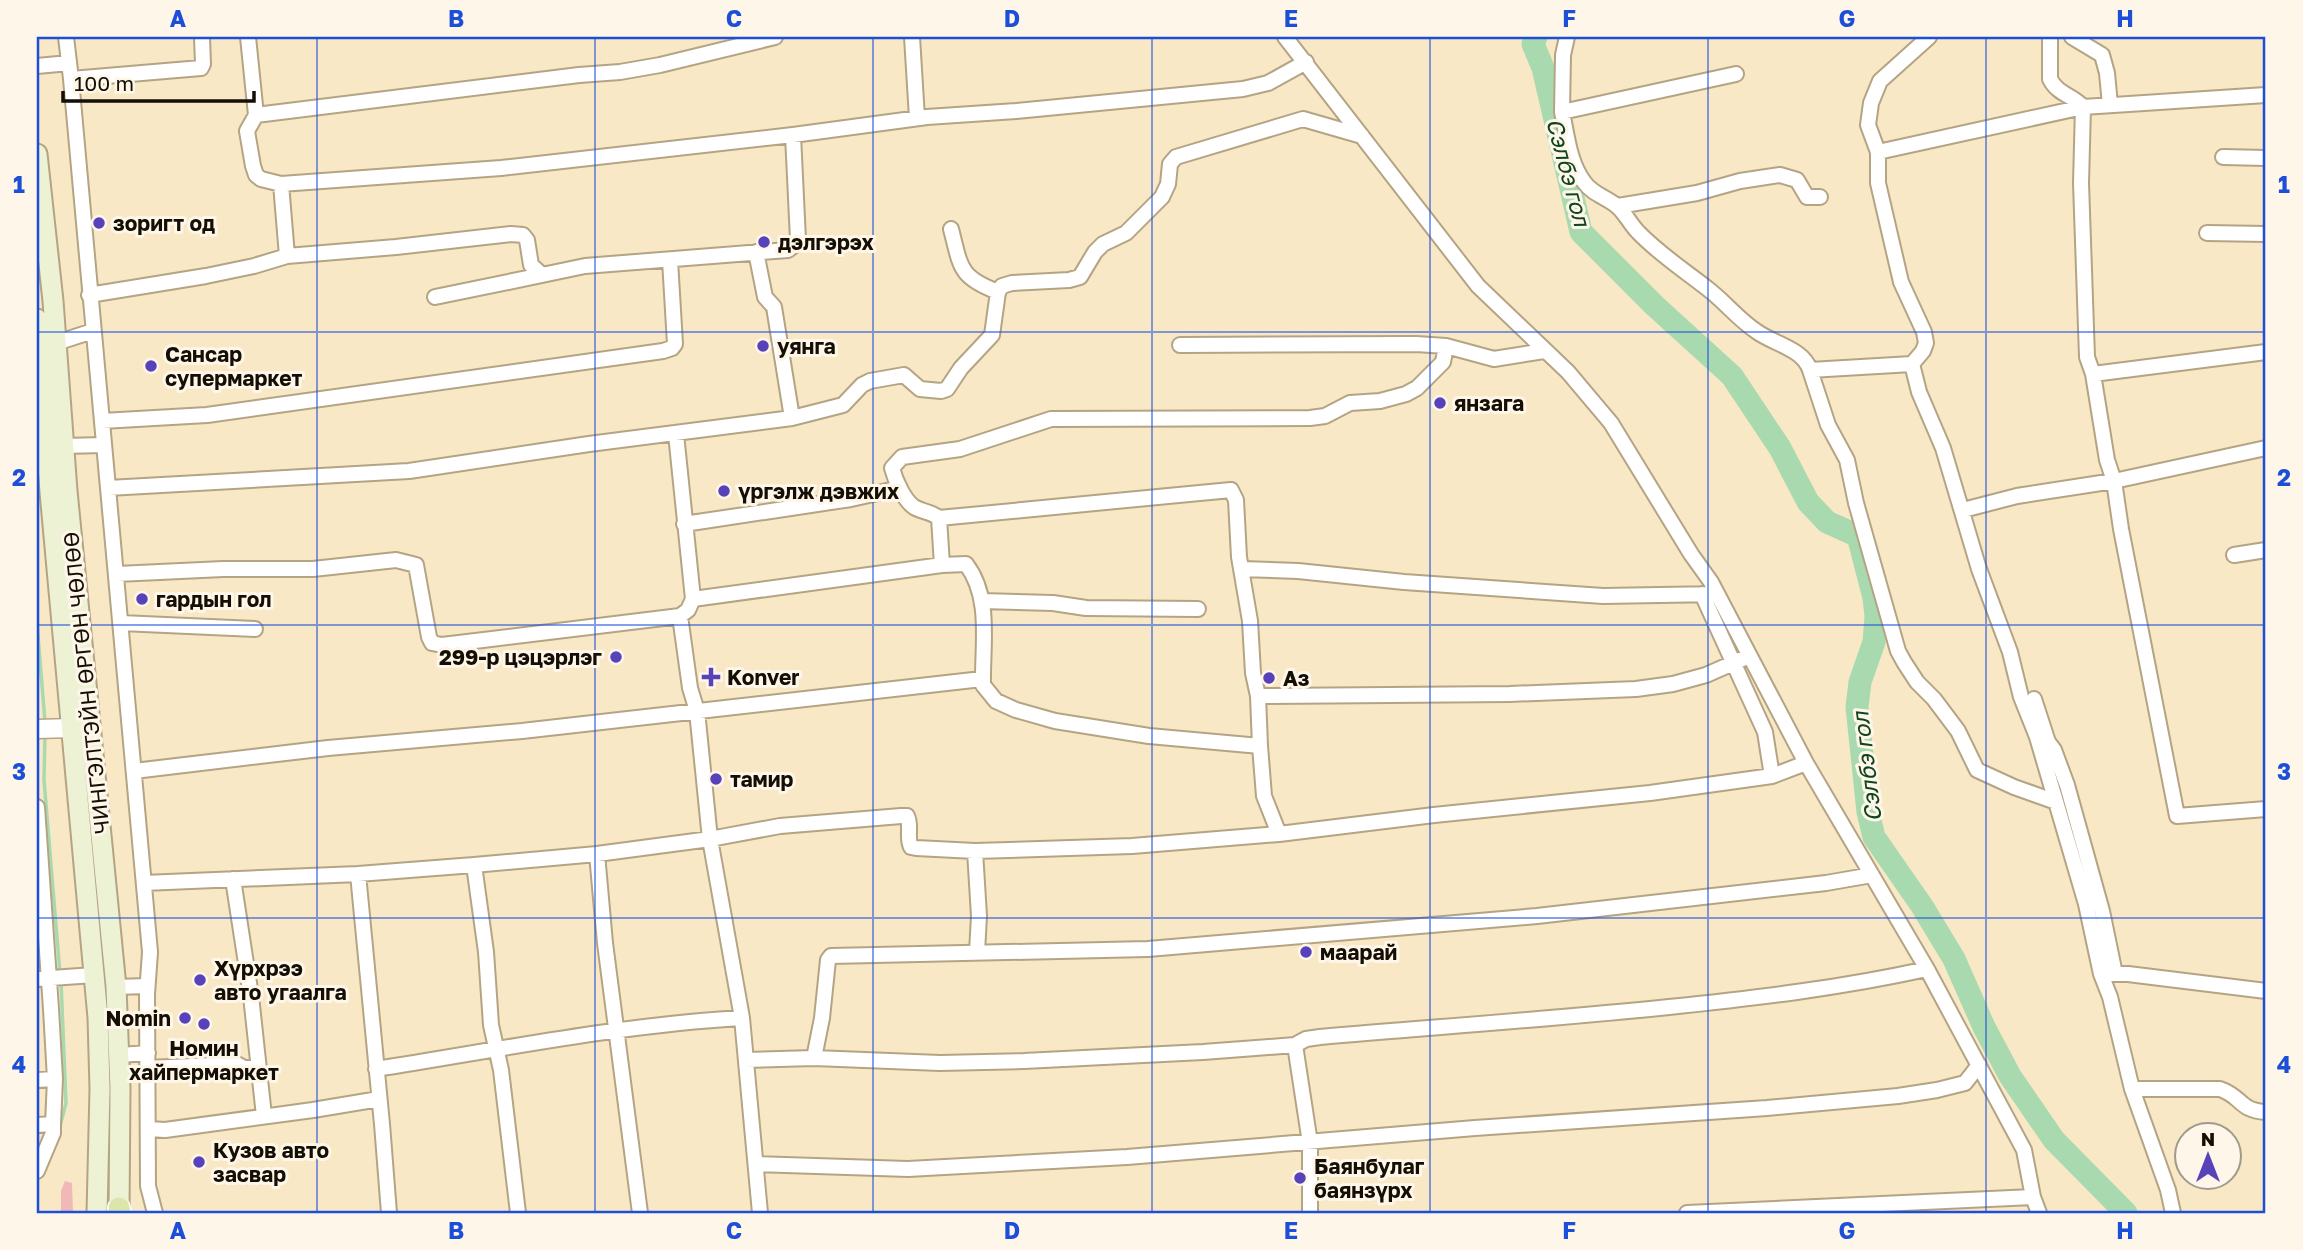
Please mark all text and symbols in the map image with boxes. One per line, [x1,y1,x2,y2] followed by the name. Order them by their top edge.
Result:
[170,4,187,32] text: A
[448,4,464,32] text: B
[726,4,742,32] text: C
[1004,4,1020,32] text: D
[1284,4,1298,32] text: E
[1562,4,1576,32] text: F
[1839,4,1855,32] text: G
[2116,4,2134,32] text: H
[63,60,254,104] scale bar
[74,70,134,96] text: 100 m
[1541,115,1597,231] water label: Сэлбэ гол
[13,170,25,198] text: 1
[2278,170,2290,198] text: 1
[113,210,215,236] place label: зоригт од
[91,215,107,231] marker: зоригт од
[778,229,874,255] place label: дэлгэрэх
[756,234,772,250] marker: дэлгэрэх
[777,333,836,359] place label: уянга
[755,338,771,354] marker: уянга
[165,341,302,391] place label: Сансар супермаркет
[143,358,159,374] marker: Сансар супермаркет
[1454,390,1524,416] place label: янзага
[1432,395,1448,411] marker: янзага
[12,463,26,491] text: 2
[2277,463,2291,491] text: 2
[738,478,899,504] place label: үргэлж дэвжих
[716,483,732,499] marker: үргэлж дэвжих
[57,531,115,835] street label: ЧИНГЭЛТЭЙН ӨРГӨН ЧӨЛӨӨ
[156,586,272,612] place label: гардын гол
[134,591,150,607] marker: гардын гол
[439,644,602,670] place label: 299-р цэцэрлэг
[608,649,624,665] marker: 299-р цэцэрлэг
[727,664,800,690] place label: Konver
[1283,665,1310,691] place label: Аз
[701,667,721,687] marker: Konver
[1261,670,1277,686] marker: Аз
[1845,709,1887,824] water label: Сэлбэ гол
[12,757,26,785] text: 3
[2277,757,2291,785] text: 3
[730,766,793,792] place label: тамир
[708,771,724,787] marker: тамир
[1320,939,1397,965] place label: маарай
[1298,944,1314,960] marker: маарай
[214,955,347,1005] place label: Хүрхрээ авто угаалга
[192,972,208,988] marker: Хүрхрээ авто угаалга
[106,1005,171,1031] place label: Nomin
[177,1010,193,1026] marker: Nomin
[196,1016,212,1032] marker: Номин хайпермаркет
[129,1035,279,1085] place label: Номин хайпермаркет
[12,1050,26,1078] text: 4
[2277,1050,2291,1078] text: 4
[2174,1120,2244,1190] north arrow
[2201,1127,2215,1150] text: N
[213,1137,329,1187] place label: Кузов авто засвар
[1314,1153,1425,1203] place label: Баянбулаг баянзүрх
[191,1154,207,1170] marker: Кузов авто засвар
[1292,1170,1308,1186] marker: Баянбулаг баянзүрх
[170,1216,187,1244] text: A
[448,1216,464,1244] text: B
[726,1216,742,1244] text: C
[1004,1216,1020,1244] text: D
[1284,1216,1298,1244] text: E
[1562,1216,1576,1244] text: F
[1839,1216,1855,1244] text: G
[2116,1216,2134,1244] text: H

